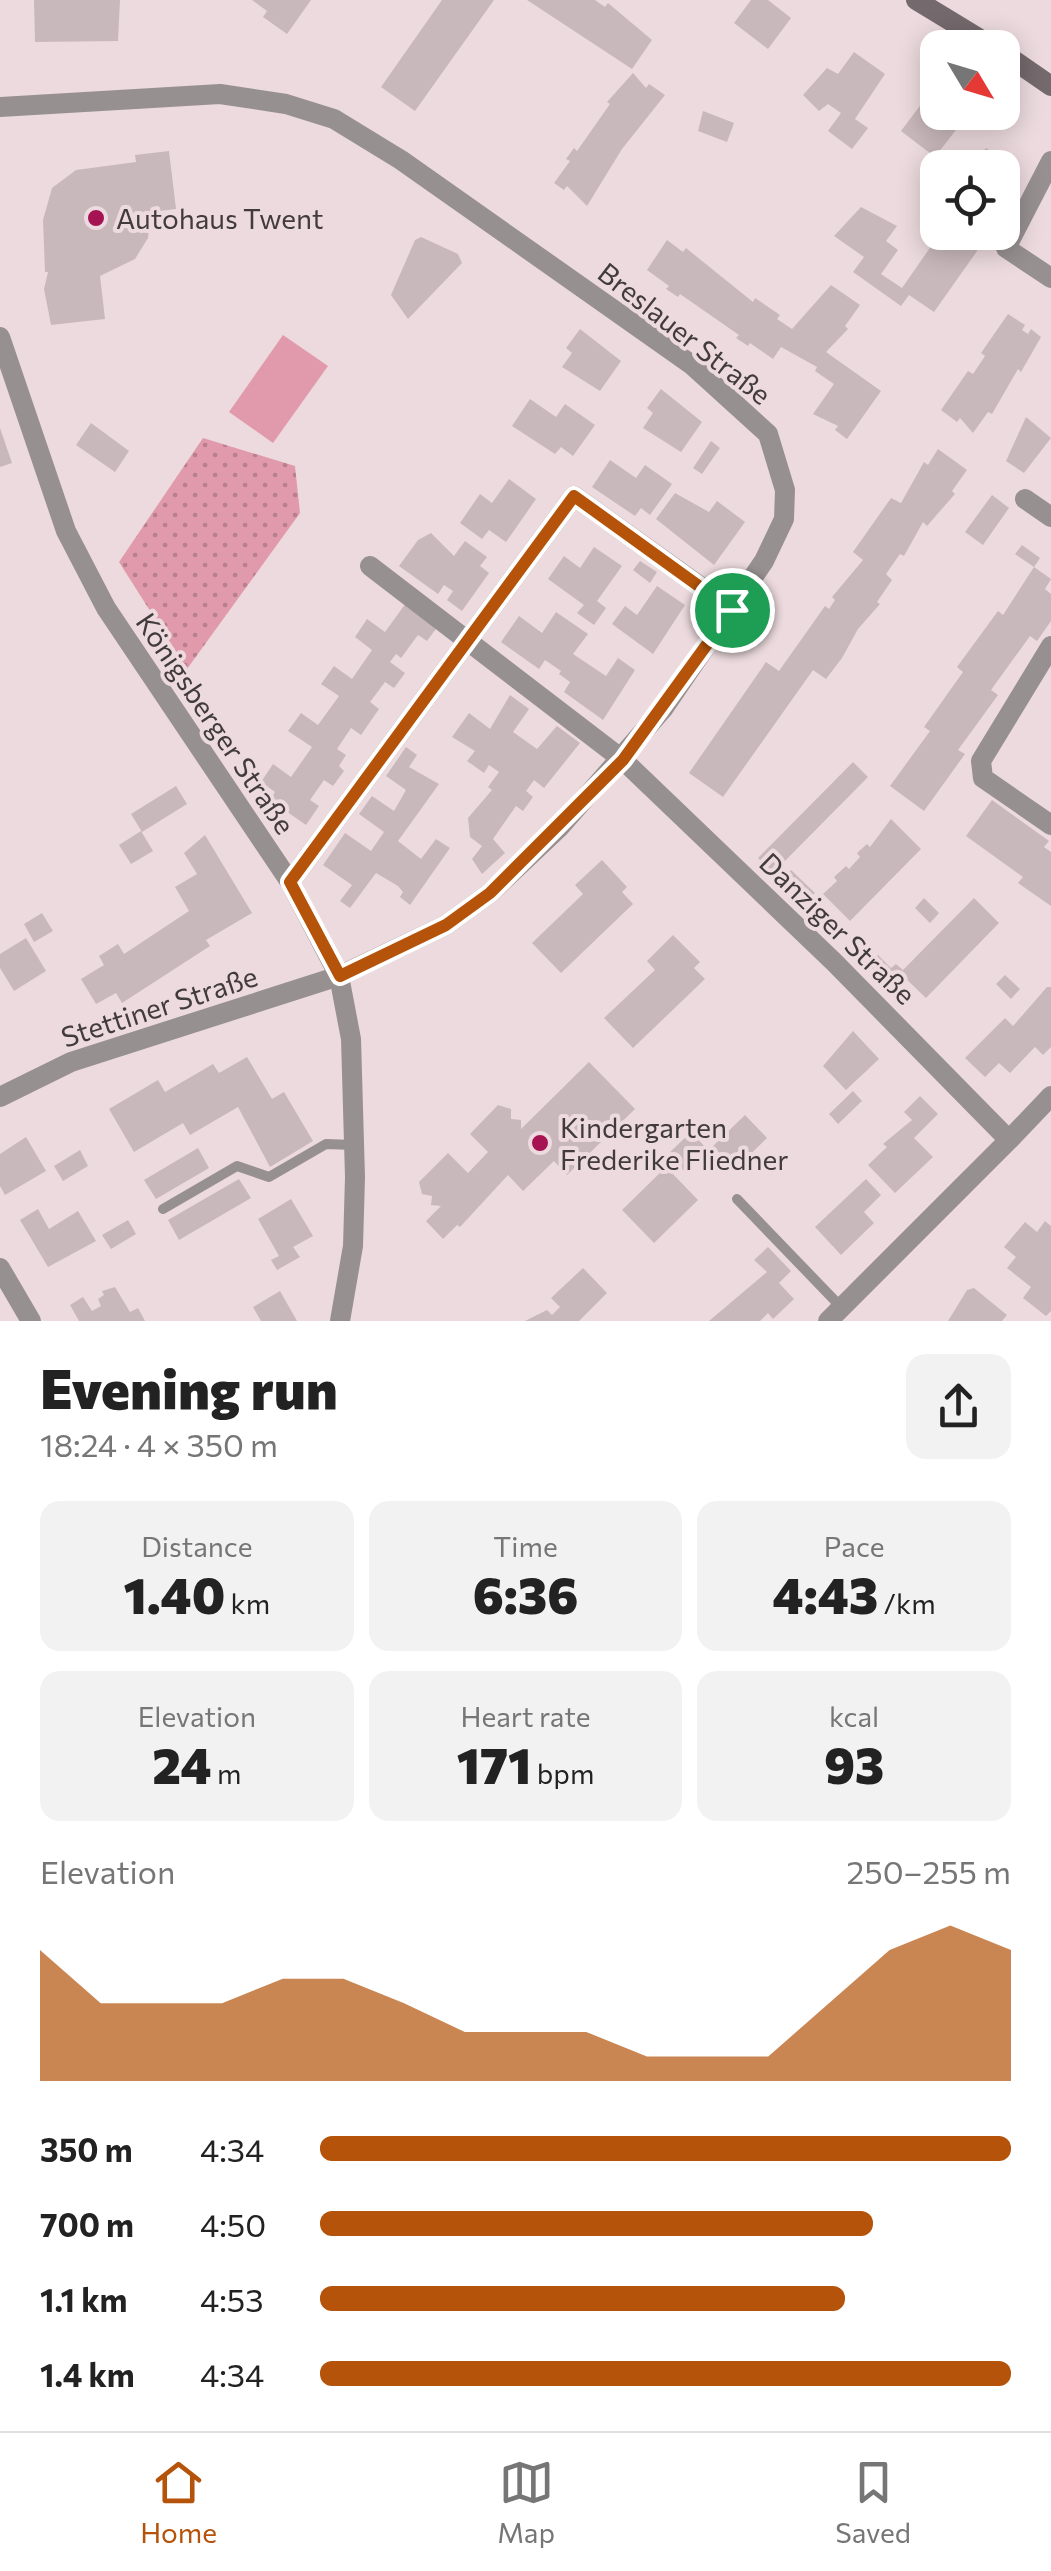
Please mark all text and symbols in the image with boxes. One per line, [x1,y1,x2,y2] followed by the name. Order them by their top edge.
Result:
[920,30,1020,130] north arrow
[920,30,1020,250] map controls
[920,150,1020,250] button: locate
[116,201,323,235] place label: Autohaus Twent
[85,207,107,229] marker: Autohaus Twent
[592,255,778,411] street label: Breslauer Straße
[690,568,775,653] pin
[705,583,760,638] icon: arrive
[129,606,303,840] street label: Königsberger Straße
[753,845,923,1011] street label: Danziger Straße
[57,958,261,1054] street label: Stettiner Straße
[560,1110,788,1176] place label: Kindergarten Frederike Fliedner
[529,1132,551,1154] marker: Kindergarten Frederike Fliedner
[40,1353,338,1420] text: Evening run
[906,1354,1011,1459] button: share
[40,1424,278,1464] text: 18:24 · 4 × 350 m
[141,1529,252,1563] text: Distance
[493,1529,558,1563] text: Time
[824,1529,885,1563] text: Pace
[123,1563,225,1624] text: 1.40
[473,1563,578,1624] text: 6:36
[773,1563,878,1624] text: 4:43
[225,1586,270,1620] text: km
[878,1586,936,1620] text: /km
[138,1699,256,1733] text: Elevation
[460,1699,591,1733] text: Heart rate
[829,1699,879,1733] text: kcal
[152,1733,212,1794] text: 24
[457,1733,531,1794] text: 171
[824,1733,884,1794] text: 93
[212,1756,241,1790] text: m
[531,1756,594,1790] text: bpm
[40,1851,175,1891] text: Elevation
[847,1851,1011,1891] text: 250–255 m
[40,2129,133,2169] text: 350 m
[200,2129,264,2169] text: 4:34
[40,2204,134,2244] text: 700 m
[200,2204,266,2244] text: 4:50
[40,2279,127,2319] text: 1.1 km
[200,2279,263,2319] text: 4:53
[40,2354,135,2394] text: 1.4 km
[200,2354,264,2394] text: 4:34
[140,2455,217,2549] tab: Home
[497,2455,555,2549] tab: Map
[835,2455,911,2549] tab: Saved

